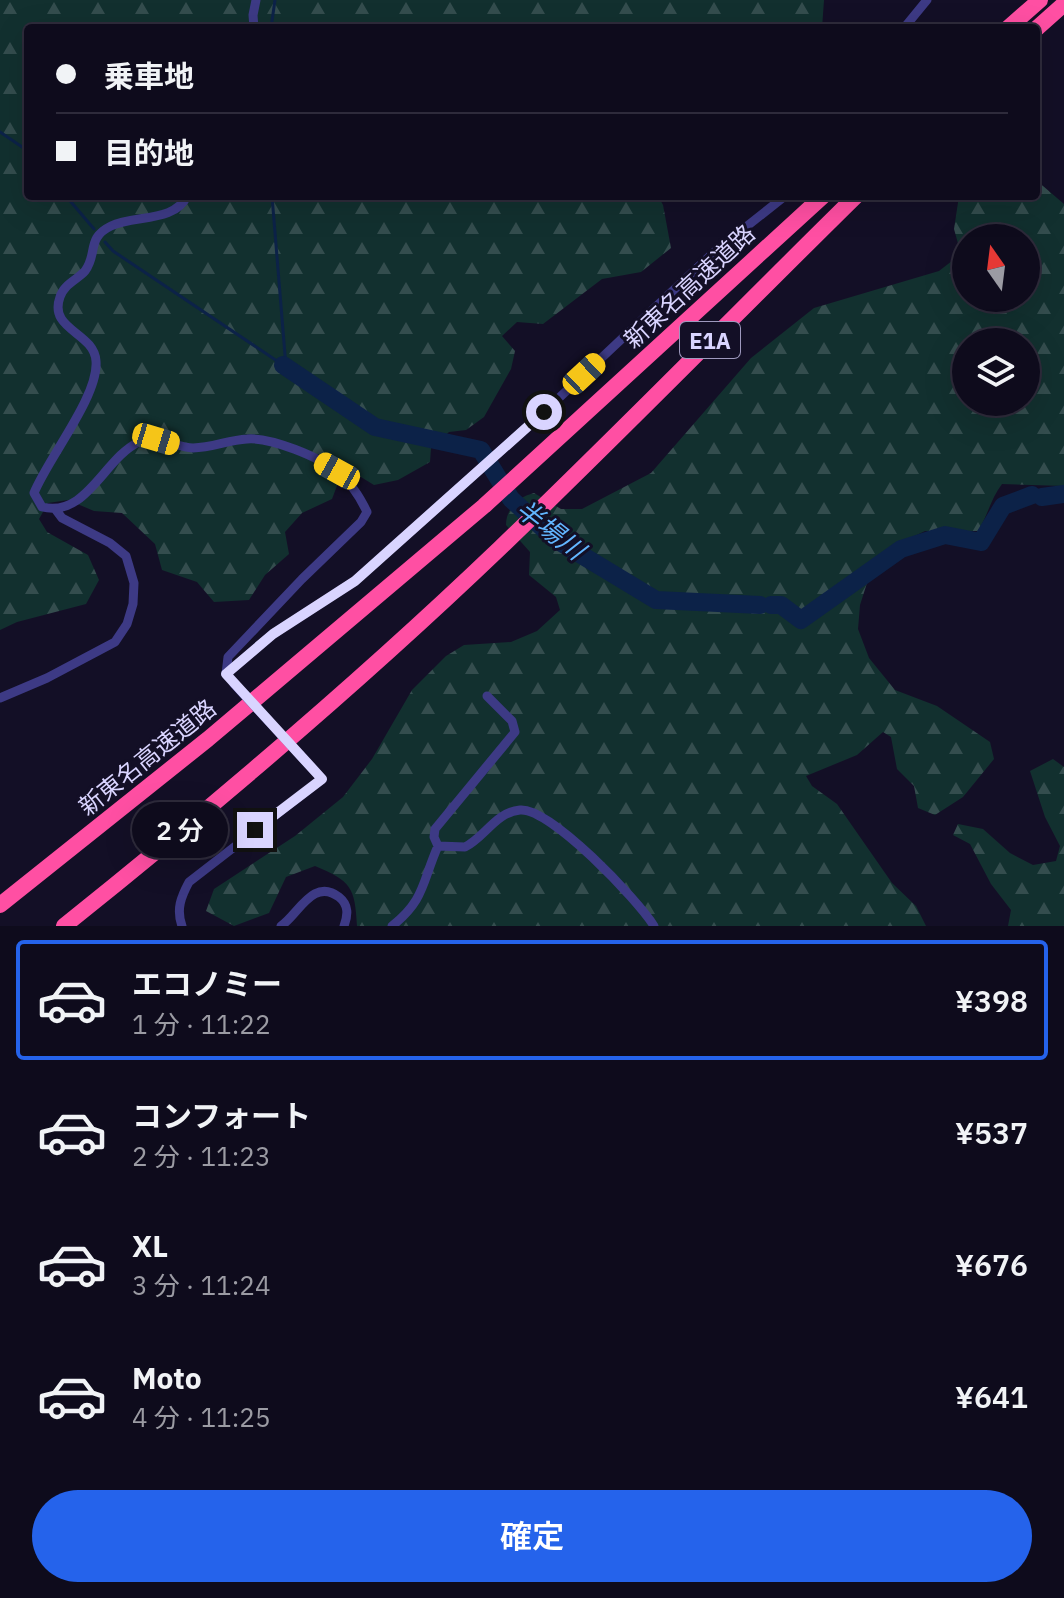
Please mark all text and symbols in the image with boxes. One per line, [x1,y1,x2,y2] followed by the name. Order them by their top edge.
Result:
[104,56,194,95] text: 乗車地
[104,133,194,172] text: 目的地
[617,217,761,355] street label: 新東名高速道路
[952,224,1040,312] north arrow
[952,224,1040,416] map controls
[680,322,740,358] road number: E1A
[952,328,1040,416] button: layers
[558,349,610,399] car
[526,394,562,430] route start
[130,421,182,457] car
[310,449,364,493] car
[510,492,595,568] water label: 半場川
[72,692,222,822] street label: 新東名高速道路
[131,802,227,858] callout: 2 分
[237,812,273,848] route end
[156,813,204,847] text: 2 分
[36,964,108,1036] icon: car
[132,964,282,1003] text: エコノミー
[955,981,1028,1020] text: ¥398
[132,1007,270,1041] text: 1 分 · 11:22
[36,1096,108,1168] icon: car
[132,1096,311,1135] text: コンフォート
[955,1113,1028,1152] text: ¥537
[132,1139,270,1173] text: 2 分 · 11:23
[132,1226,168,1265] text: XL
[36,1228,108,1300] icon: car
[955,1245,1028,1284] text: ¥676
[132,1268,270,1302] text: 3 分 · 11:24
[132,1358,202,1397] text: Moto
[36,1360,108,1432] icon: car
[955,1377,1028,1416] text: ¥641
[132,1400,270,1434] text: 4 分 · 11:25
[32,1490,1032,1582] button: 確定

